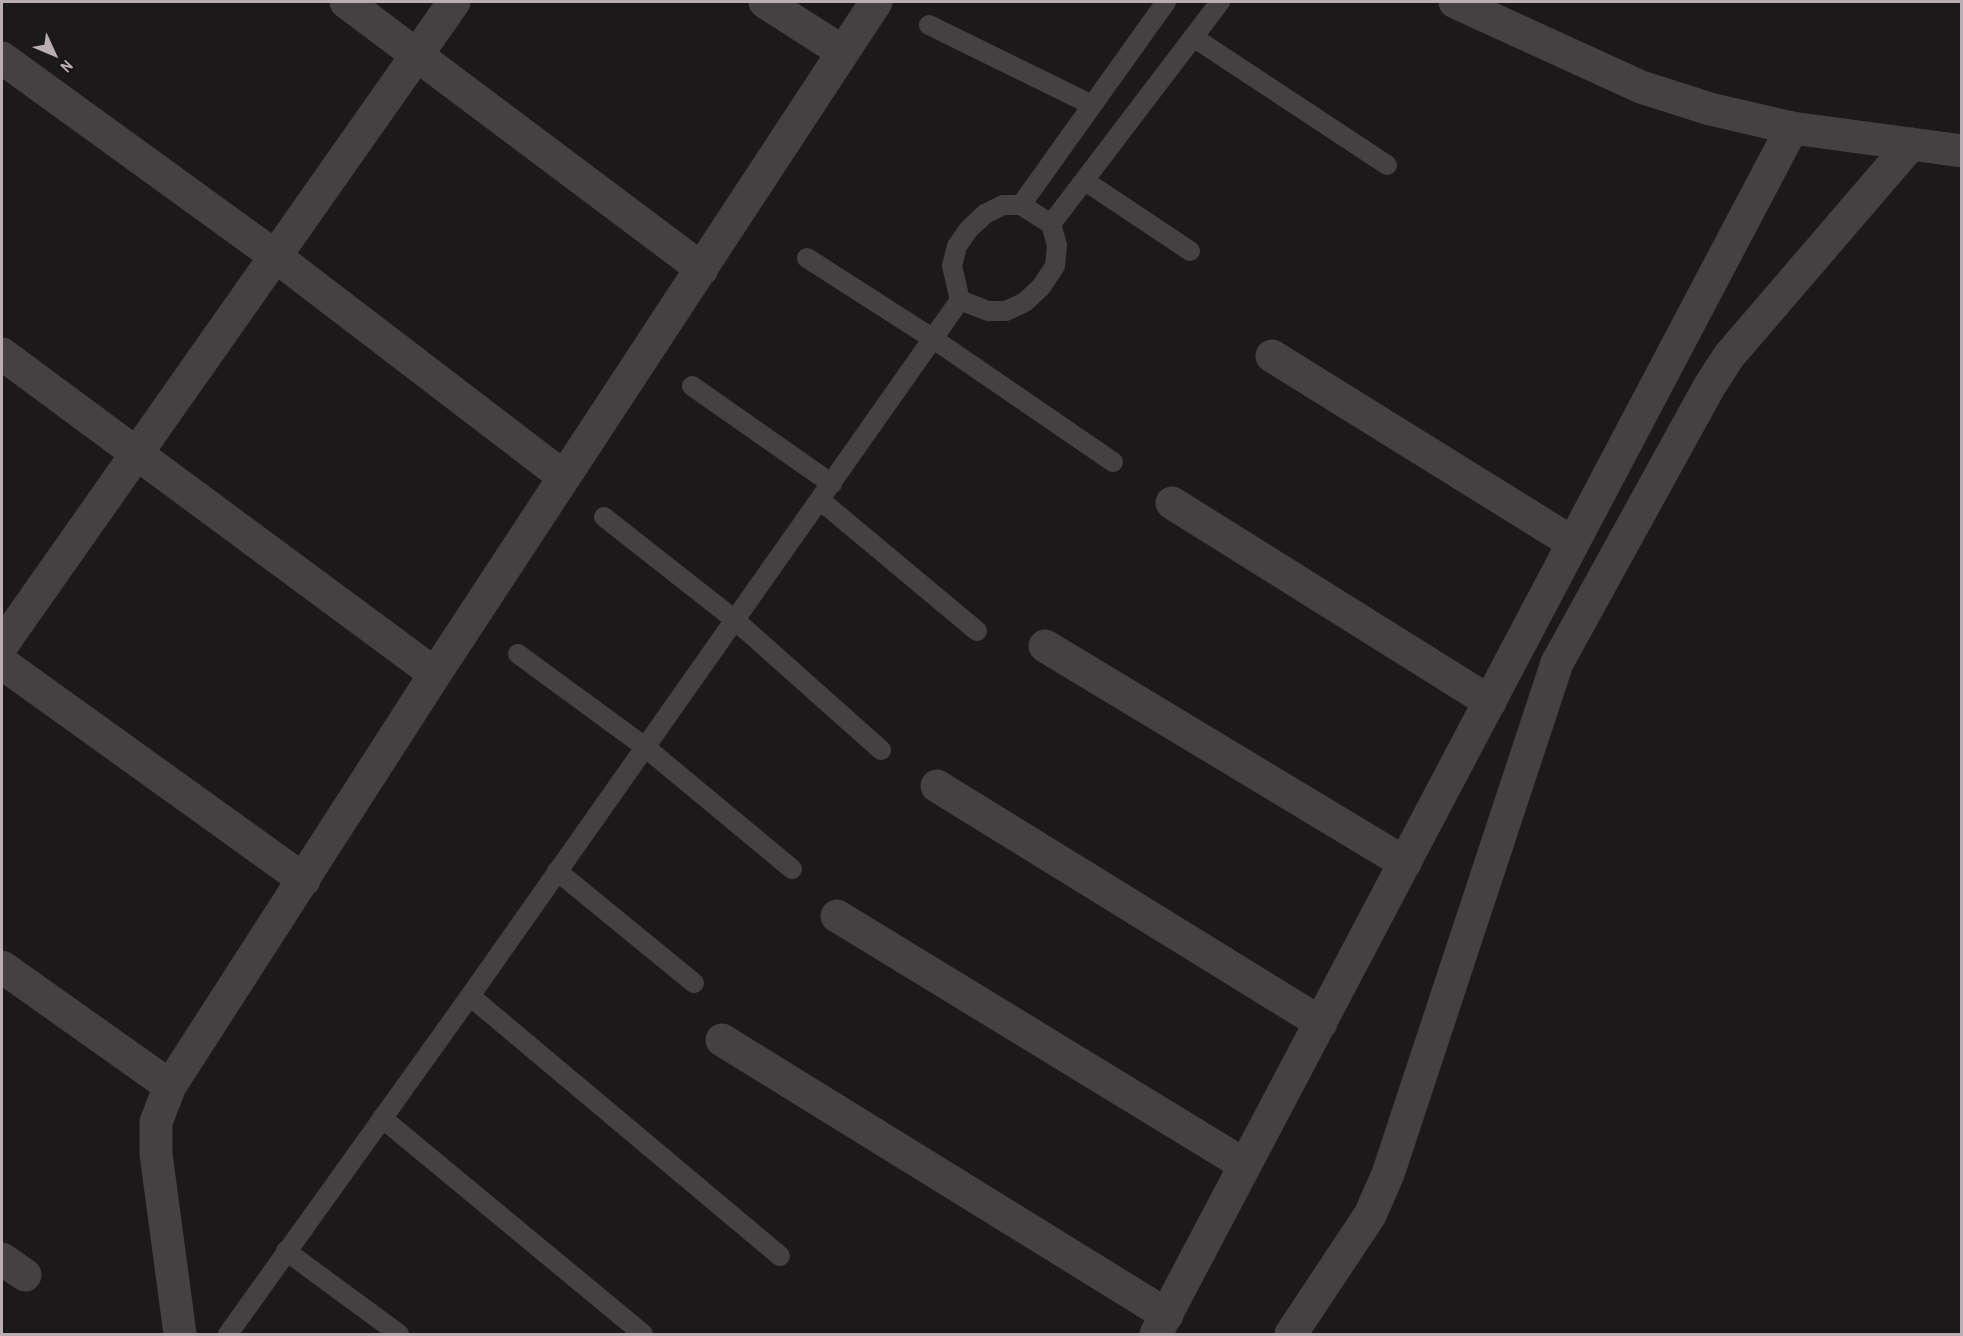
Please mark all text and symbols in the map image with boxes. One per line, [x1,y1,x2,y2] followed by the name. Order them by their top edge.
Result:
[24,24,84,84] north arrow
[56,55,78,78] text: N

